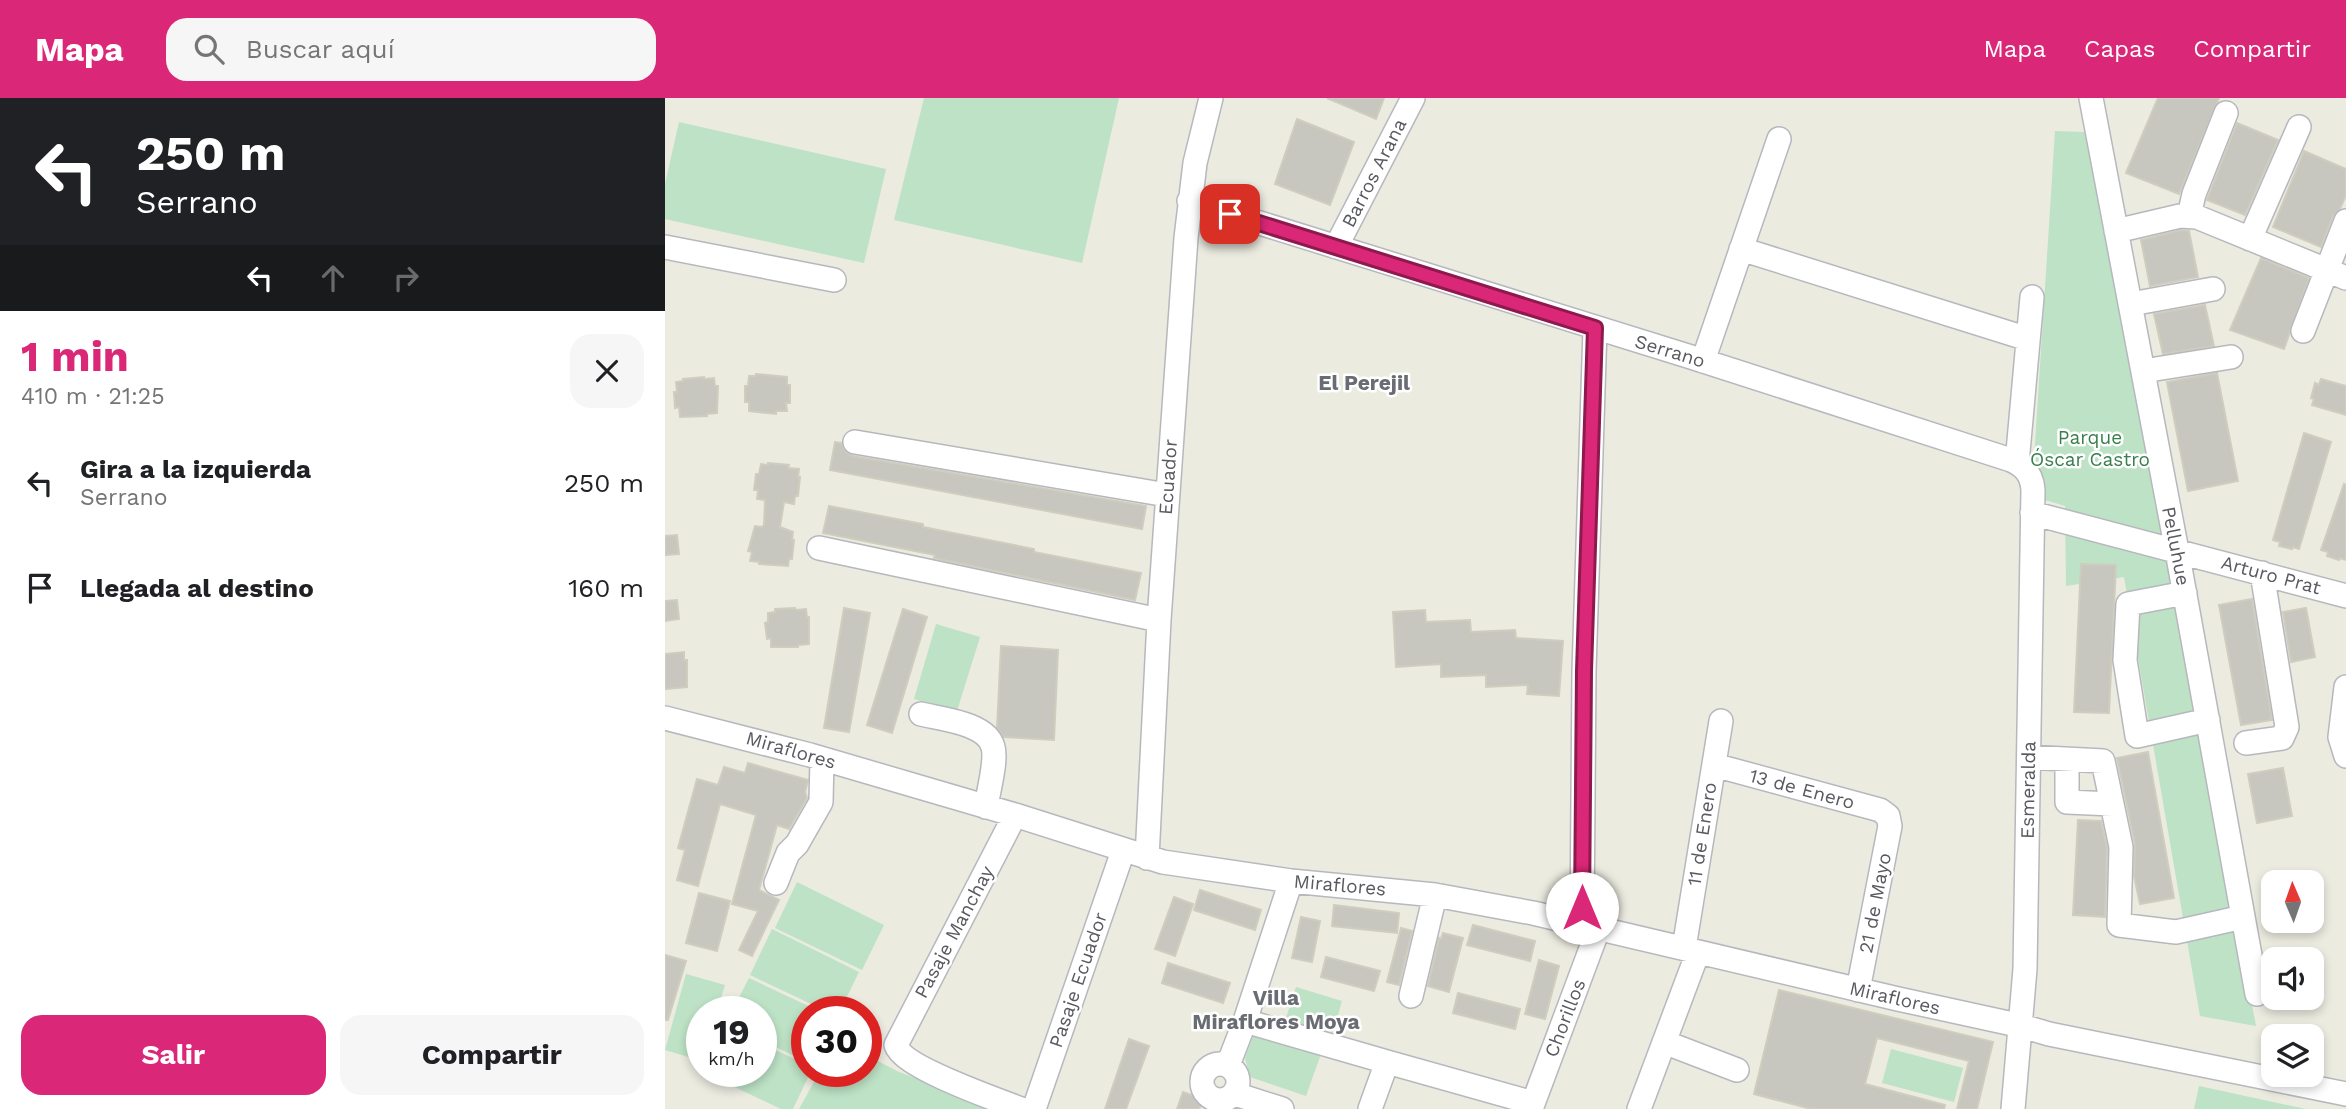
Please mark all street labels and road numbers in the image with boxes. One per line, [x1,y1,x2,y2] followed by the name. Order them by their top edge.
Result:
[1337,115,1411,231] street label: Barros Arana
[1632,329,1708,373] street label: Serrano
[1154,438,1182,516] street label: Ecuador
[2157,504,2195,588] street label: Pelluhue
[2219,551,2323,599] street label: Arturo Prat
[743,726,839,774] street label: Miraflores
[2016,741,2040,839] street label: Esmeralda
[1747,764,1857,814] street label: 13 de Enero
[1682,781,1722,887] street label: 11 de Enero
[1854,851,1896,955] street label: 21 de Mayo
[909,862,999,1002] street label: Pasaje Manchay
[1293,870,1387,900] street label: Miraflores
[1044,909,1112,1051] street label: Pasaje Ecuador
[1540,976,1590,1060] street label: Chorillos
[1847,976,1943,1020] street label: Miraflores

